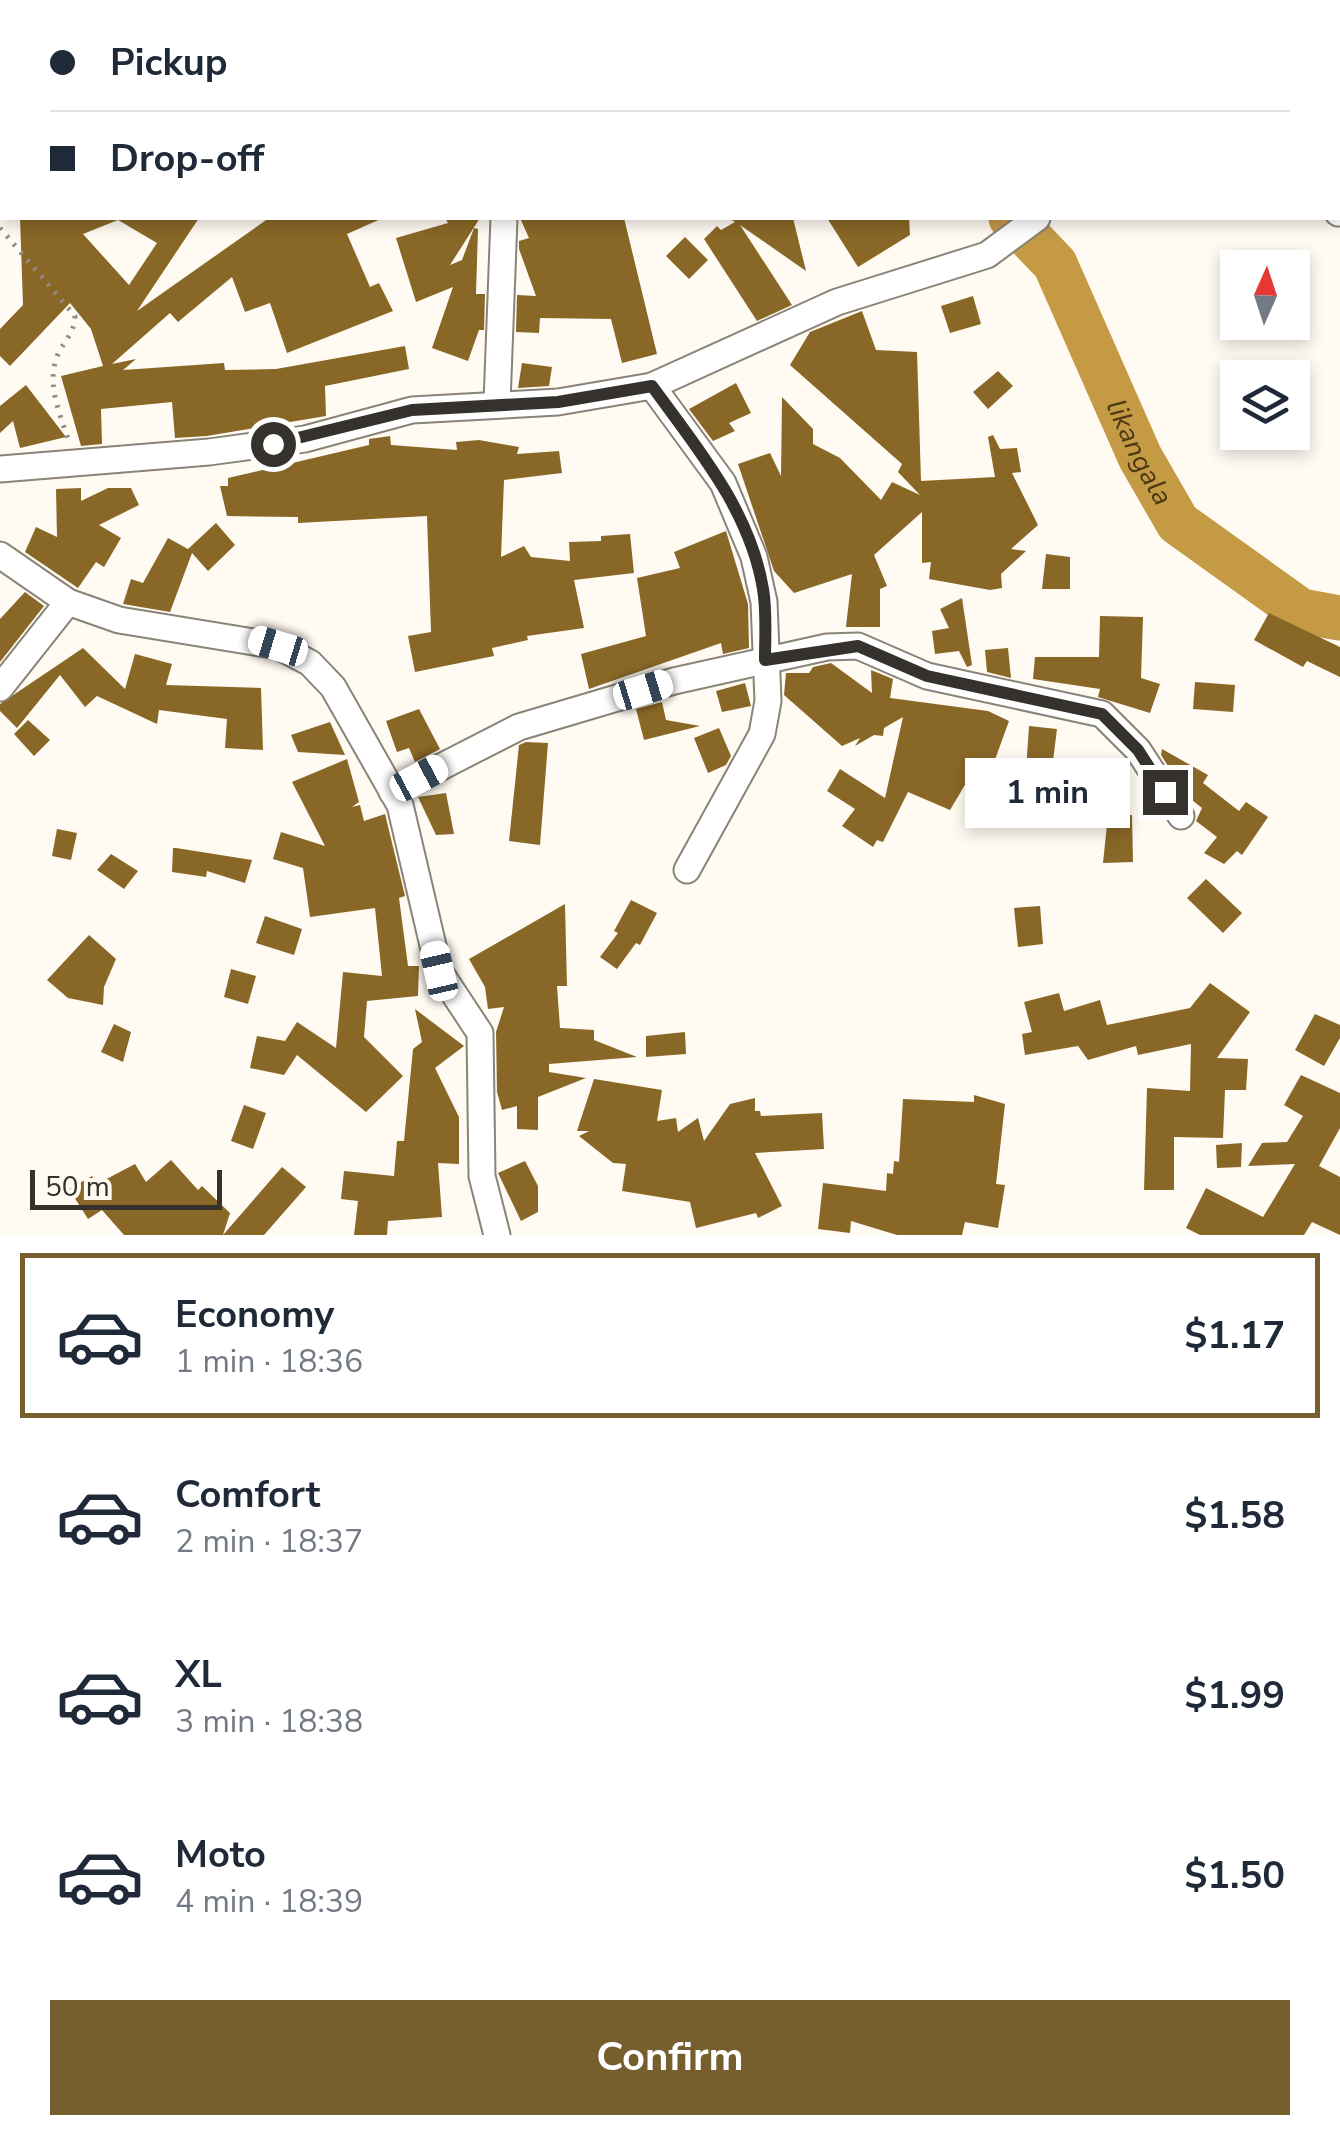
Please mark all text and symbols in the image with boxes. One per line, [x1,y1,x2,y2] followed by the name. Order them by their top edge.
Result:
[110,37,228,88] text: Pickup
[110,133,264,184] text: Drop-off
[1220,250,1310,340] north arrow
[1220,250,1310,450] map controls
[1220,360,1310,450] button: layers
[1097,394,1182,512] water label: likangala
[251,422,296,467] route start
[245,623,311,669] car
[610,667,676,713] car
[385,751,453,805] car
[965,757,1130,827] callout: 1 min
[1143,770,1188,815] route end
[1006,771,1089,814] text: 1 min
[418,938,460,1004] car
[30,1165,222,1210] scale bar
[45,1168,110,1206] text: 50 m
[175,1289,334,1340] text: Economy
[55,1291,145,1381] icon: car
[1184,1310,1285,1361] text: $1.17
[175,1340,363,1383] text: 1 min · 18:36
[175,1469,320,1520] text: Comfort
[55,1471,145,1561] icon: car
[1184,1490,1285,1541] text: $1.58
[175,1520,363,1563] text: 2 min · 18:37
[175,1649,222,1700] text: XL
[55,1651,145,1741] icon: car
[1184,1670,1285,1721] text: $1.99
[175,1700,363,1743] text: 3 min · 18:38
[175,1829,266,1880] text: Moto
[55,1831,145,1921] icon: car
[1184,1850,1285,1901] text: $1.50
[175,1880,363,1923] text: 4 min · 18:39
[50,2000,1290,2115] button: Confirm

